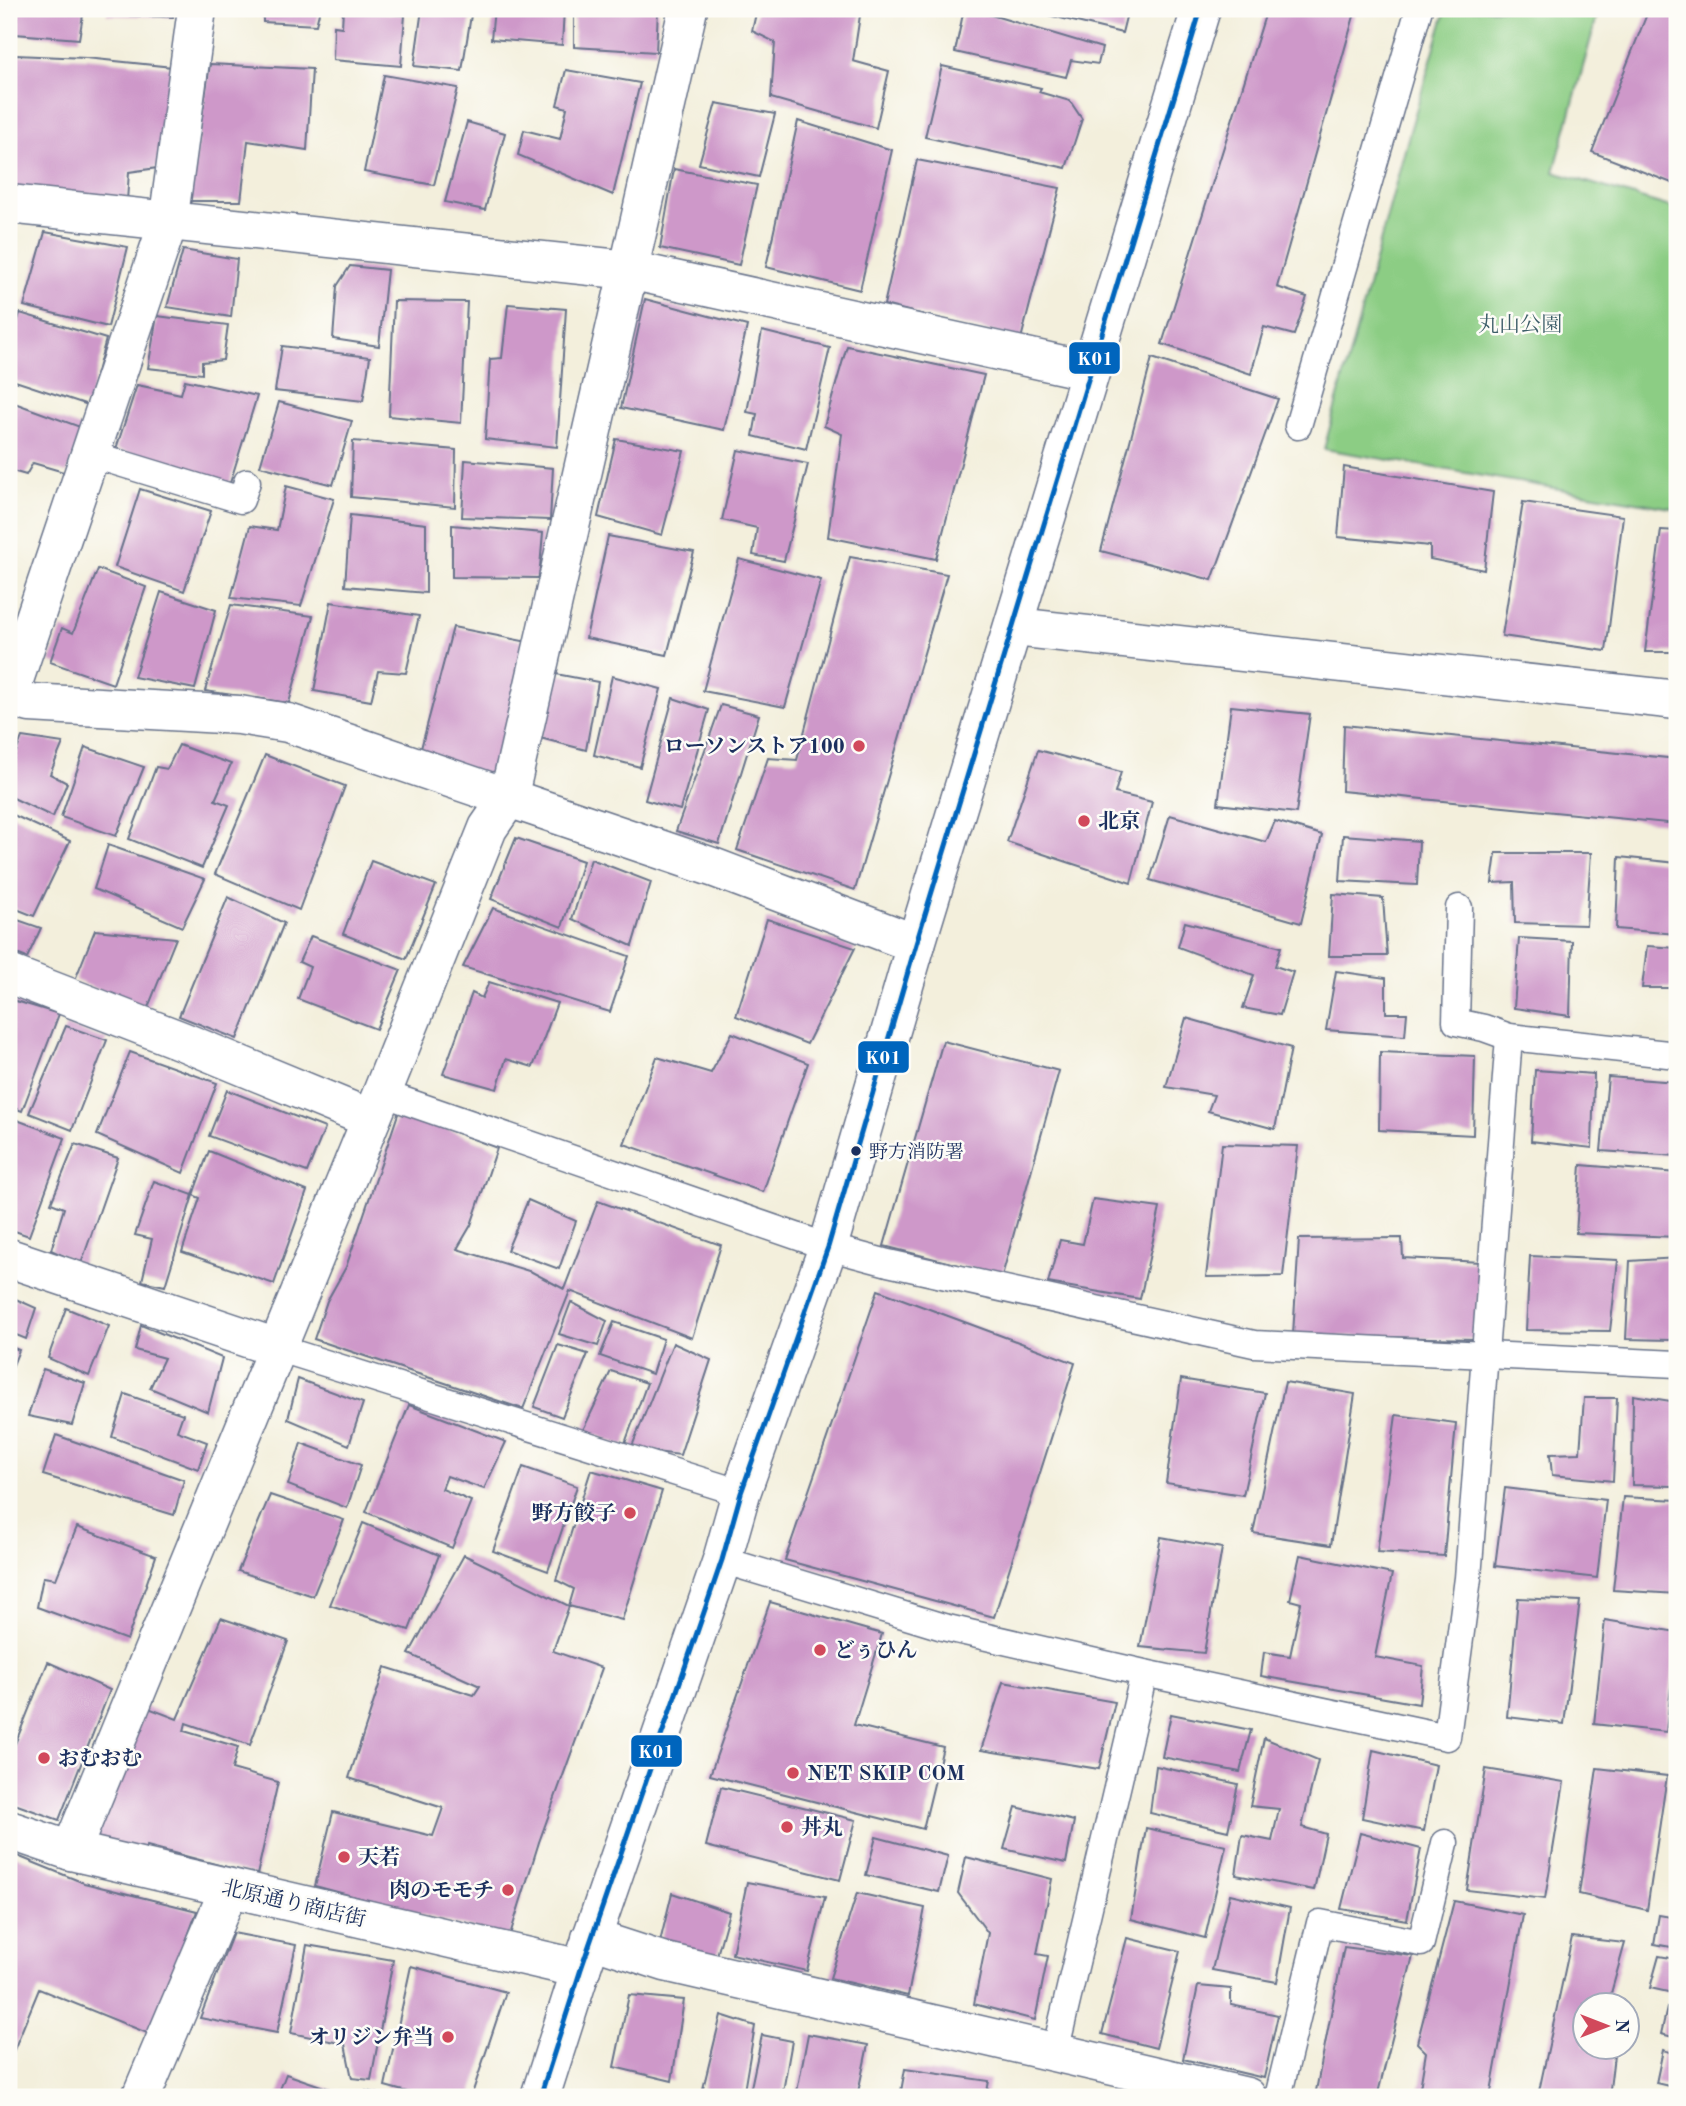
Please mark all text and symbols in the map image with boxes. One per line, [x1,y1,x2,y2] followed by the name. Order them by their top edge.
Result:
[1478,313,1562,336] park label: 丸山公園
[1068,341,1121,375] line badge: K01
[1077,351,1113,370] text: K01
[664,736,845,758] place label: ローソンストア100
[851,738,867,754] marker: ローソンストア100
[1098,810,1140,833] place label: 北京
[1076,813,1092,829] marker: 北京
[857,1040,910,1074] line badge: K01
[865,1050,901,1069] text: K01
[869,1142,964,1163] place label: 野方消防署
[849,1144,863,1158] marker: 野方消防署
[532,1502,616,1525] place label: 野方餃子
[622,1505,638,1521] marker: 野方餃子
[834,1639,918,1662] place label: どぅひん
[812,1642,828,1658] marker: どぅひん
[630,1734,683,1768] line badge: K01
[638,1744,674,1763] text: K01
[58,1748,142,1770] place label: おむおむ
[36,1750,52,1766] marker: おむおむ
[807,1764,965,1785] place label: NET SKIP COM
[785,1765,801,1781] marker: NET SKIP COM
[801,1816,843,1839] place label: 丼丸
[779,1819,795,1835] marker: 丼丸
[358,1846,400,1869] place label: 天若
[336,1849,352,1865] marker: 天若
[220,1876,368,1931] street label: 北原通り商店街
[389,1879,494,1902] place label: 肉のモモチ
[500,1882,516,1898] marker: 肉のモモチ
[1570,1990,1640,2060] north arrow
[1611,2019,1630,2034] text: N
[309,2026,434,2049] place label: オリジン弁当
[440,2029,456,2045] marker: オリジン弁当

